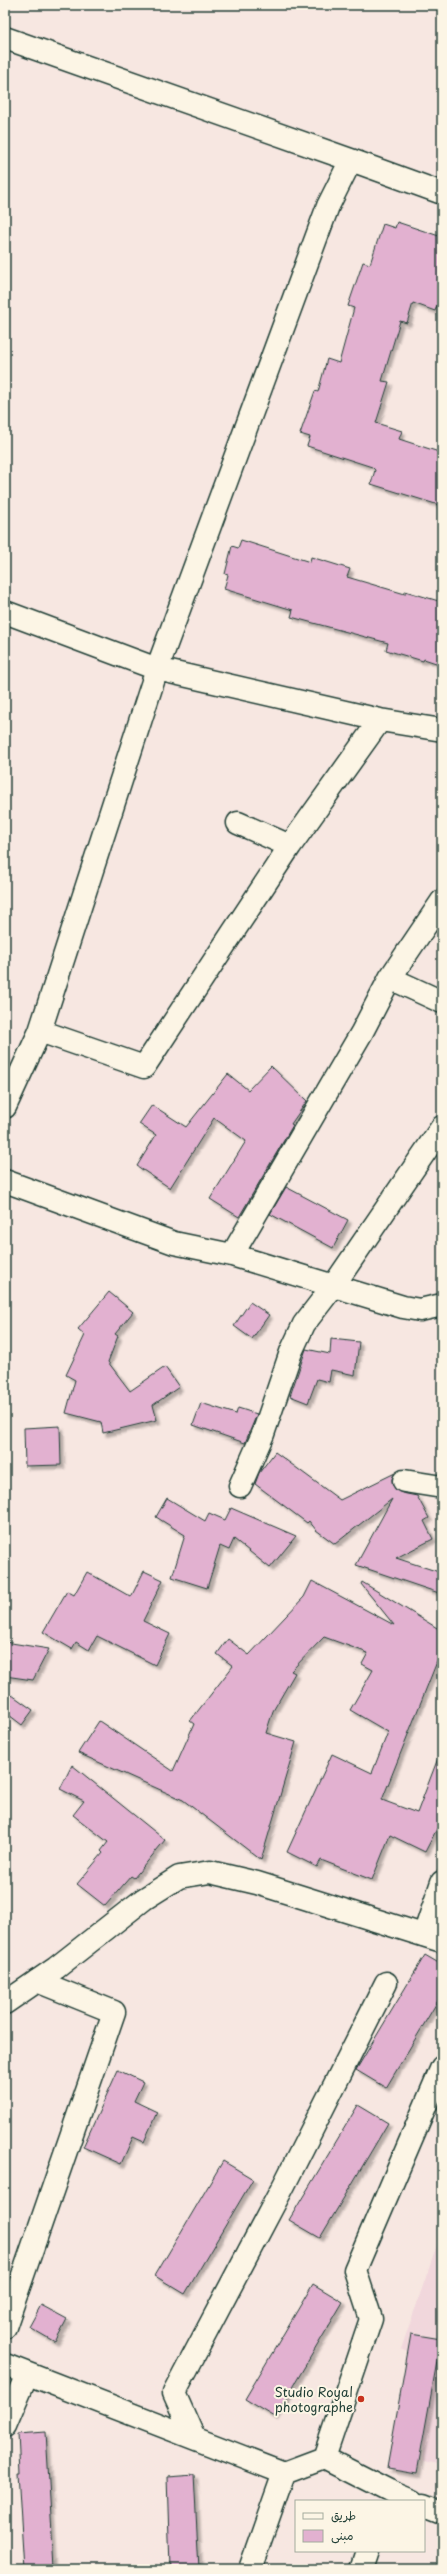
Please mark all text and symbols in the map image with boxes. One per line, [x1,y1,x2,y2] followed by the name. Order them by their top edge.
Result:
[275,2382,353,2416] place label: Studio Royal photographe
[356,2394,366,2404] marker: Studio Royal photographe
[295,2500,425,2552] legend
[331,2506,356,2524] text: طريق
[331,2526,354,2544] text: مبنى

